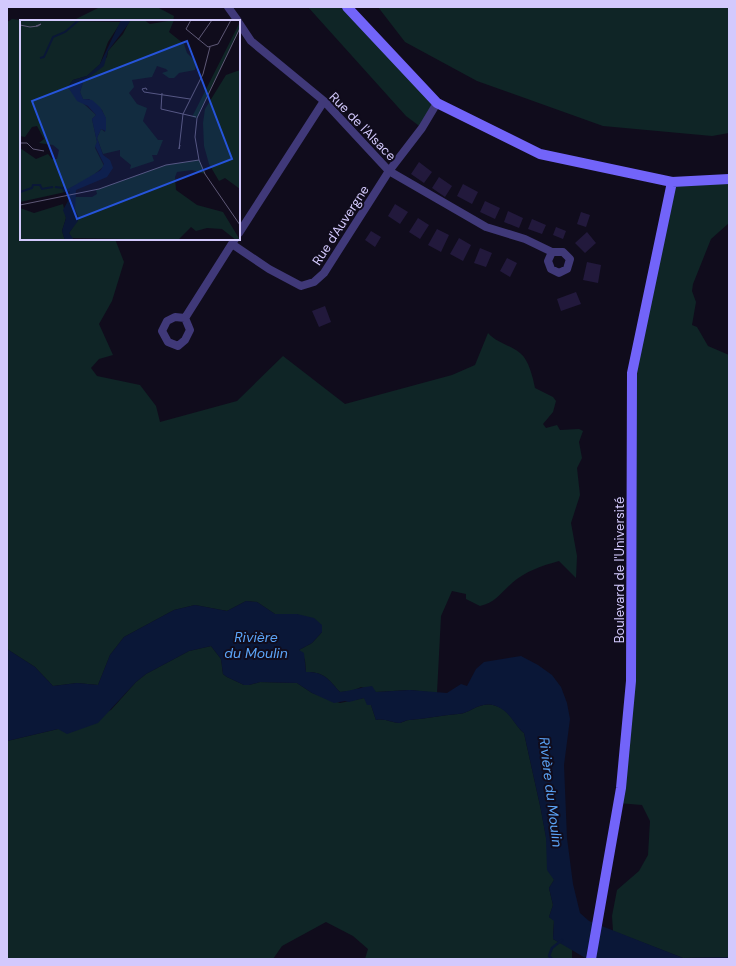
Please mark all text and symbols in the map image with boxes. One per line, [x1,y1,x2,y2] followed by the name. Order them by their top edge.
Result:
[20,20,240,240] inset map
[326,88,400,164] street label: Rue de l'Alsace
[308,182,373,269] street label: Rue d'Auvergne
[611,497,628,643] street label: Boulevard de l'Université
[224,628,288,662] water label: Rivière du Moulin
[535,736,567,848] water label: Rivière du Moulin

